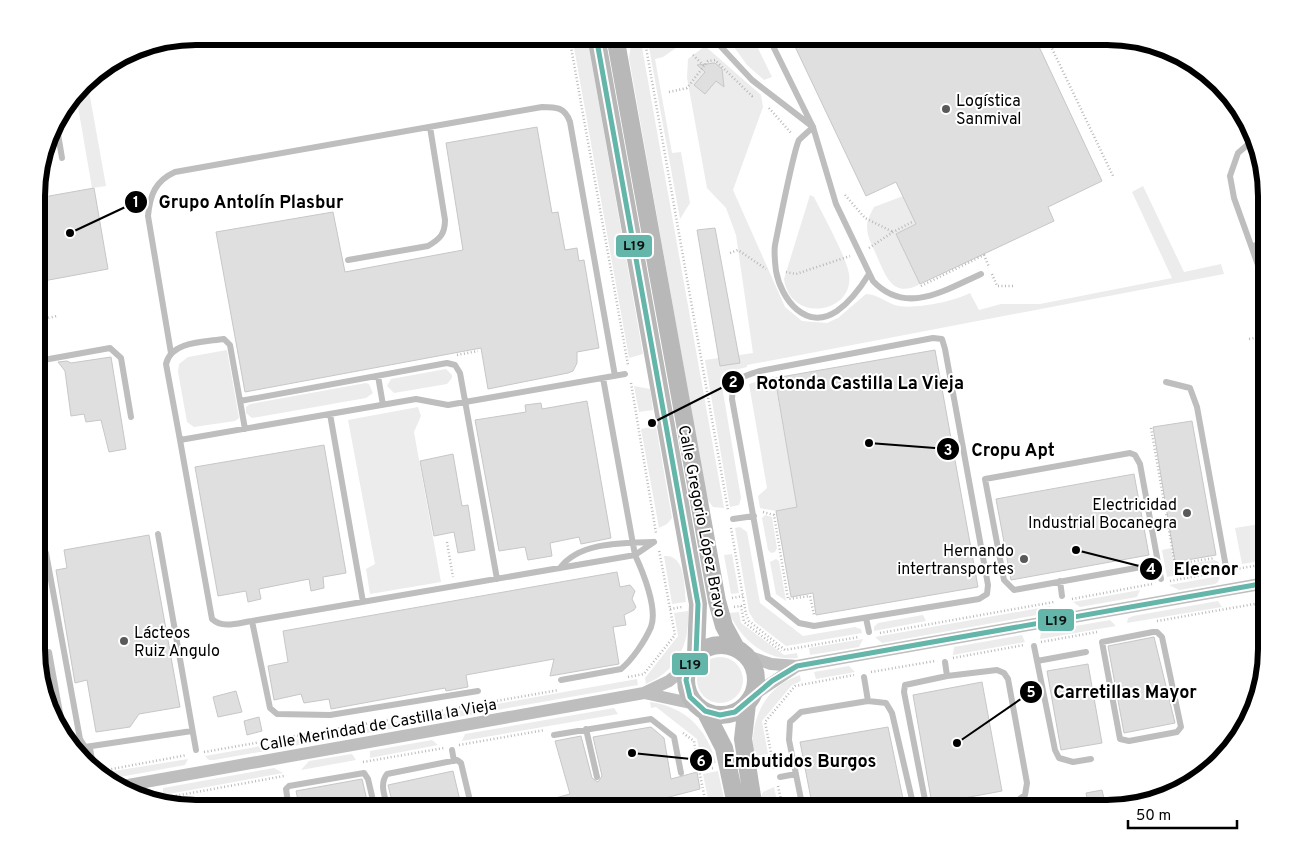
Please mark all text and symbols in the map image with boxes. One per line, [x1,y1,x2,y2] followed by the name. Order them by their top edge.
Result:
[956,92,1022,130] place label: Logística Sanmival
[940,103,952,115] marker: Logística Sanmival
[124,185,354,218] callout: Grupo Antolín Plasbur
[158,192,344,215] text: Grupo Antolín Plasbur
[133,194,139,213] text: 1
[615,234,653,258] line badge: L19
[623,238,645,255] text: L19
[721,366,974,399] callout: Rotonda Castilla La Vieja
[756,373,964,396] text: Rotonda Castilla La Vieja
[728,374,738,393] text: 2
[673,424,729,619] street label: Calle Gregorio López Bravo
[936,433,1065,466] callout: Cropu Apt
[971,440,1055,463] text: Cropu Apt
[944,442,953,461] text: 3
[1028,496,1177,534] place label: Electricidad Industrial Bocanegra
[1181,507,1193,519] marker: Electricidad Industrial Bocanegra
[897,542,1014,580] place label: Hernando intertransportes
[1138,552,1248,585] callout: Elecnor
[1018,553,1030,565] marker: Hernando intertransportes
[1174,559,1239,582] text: Elecnor
[1146,561,1156,580] text: 4
[1037,608,1075,632] line badge: L19
[1045,613,1067,630] text: L19
[134,624,220,662] place label: Lácteos Ruiz Angulo
[118,635,130,647] marker: Lácteos Ruiz Angulo
[671,652,709,676] line badge: L19
[679,657,701,674] text: L19
[1019,676,1207,709] callout: Carretillas Mayor
[1053,682,1197,705] text: Carretillas Mayor
[1026,684,1036,703] text: 5
[258,695,498,757] street label: Calle Merindad de Castilla la Vieja
[688,744,886,777] callout: Embutidos Burgos
[724,751,876,774] text: Embutidos Burgos
[696,753,706,772] text: 6
[1128,798,1237,830] scale bar
[1136,807,1171,826] text: 50 m

